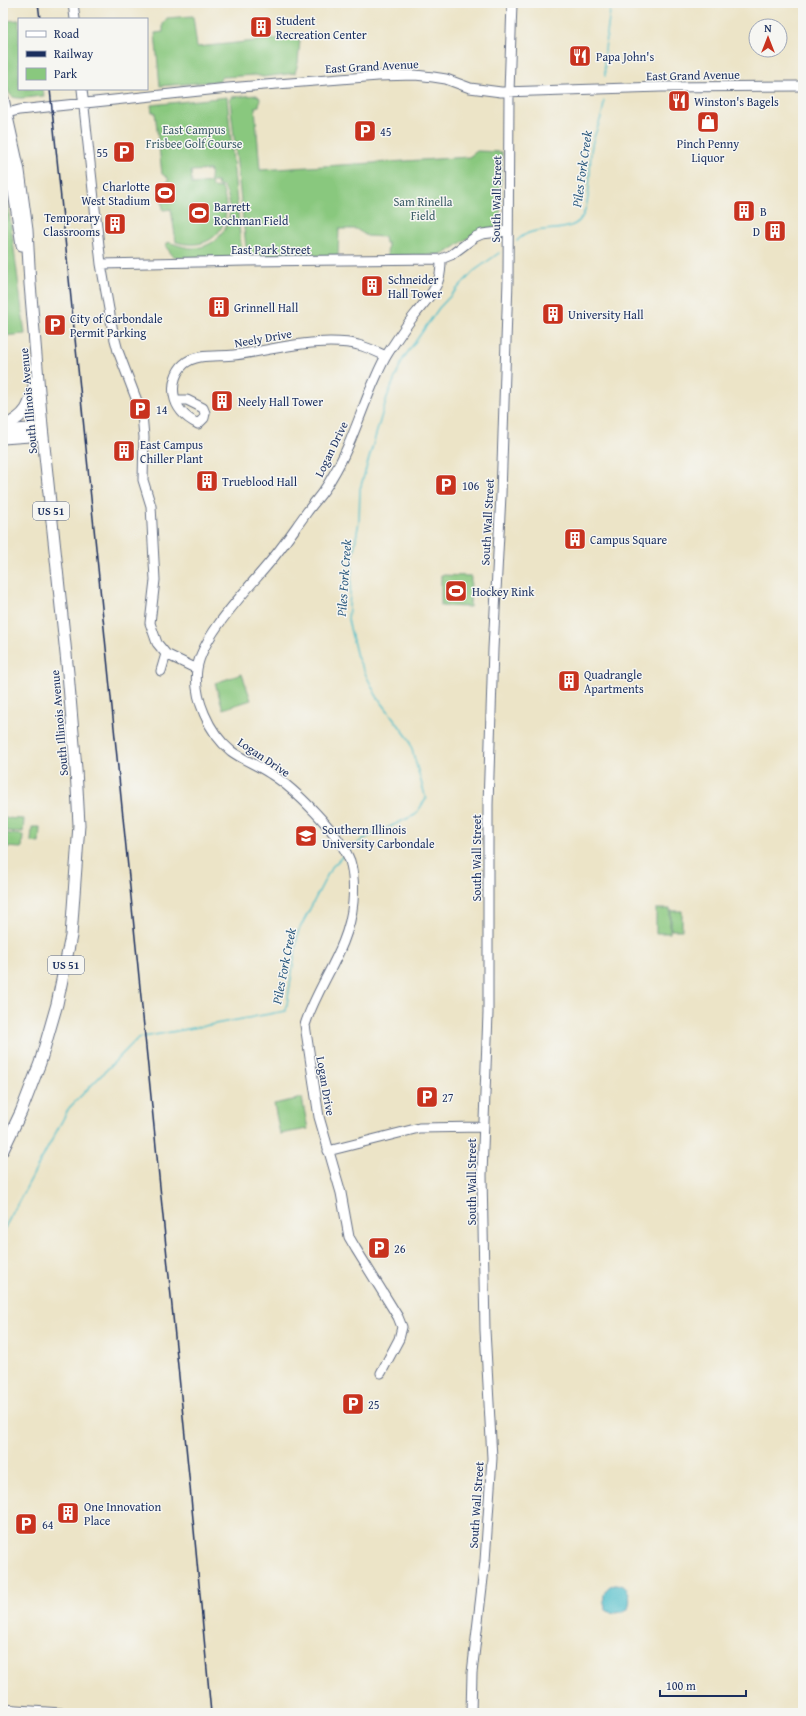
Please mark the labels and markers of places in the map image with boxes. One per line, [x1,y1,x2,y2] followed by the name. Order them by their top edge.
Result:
[276,12,367,43] place label: Student Recreation Center
[248,14,274,40] building icon: Student Recreation Center
[567,43,593,69] restaurant icon: Papa John's
[596,48,654,65] place label: Papa John's
[666,88,692,114] restaurant icon: Winston's Bagels
[694,93,779,110] place label: Winston's Bagels
[695,109,721,135] shop icon: Pinch Penny Liquor
[352,118,378,144] parking icon: 45
[380,123,392,140] place label: 45
[677,135,739,166] place label: Pinch Penny Liquor
[111,139,137,165] parking icon: 55
[96,144,108,161] place label: 55
[81,178,150,209] place label: Charlotte West Stadium
[152,180,178,206] sports icon: Charlotte West Stadium
[214,198,289,229] place label: Barrett Rochman Field
[731,198,757,224] building icon: B
[186,200,212,226] sports icon: Barrett Rochman Field
[760,203,767,220] place label: B
[43,209,100,240] place label: Temporary Classrooms
[102,211,128,237] building icon: Temporary Classrooms
[762,218,788,244] building icon: D
[753,223,760,240] place label: D
[388,271,442,302] place label: Schneider Hall Tower
[359,273,385,299] building icon: Schneider Hall Tower
[206,294,232,320] building icon: Grinnell Hall
[234,299,299,316] place label: Grinnell Hall
[540,301,566,327] building icon: University Hall
[568,306,644,323] place label: University Hall
[70,310,163,341] place label: City of Carbondale Permit Parking
[42,312,68,338] parking icon: City of Carbondale Permit Parking
[209,388,235,414] building icon: Neely Hall Tower
[238,393,323,410] place label: Neely Hall Tower
[127,396,153,422] parking icon: 14
[156,401,168,418] place label: 14
[140,436,204,467] place label: East Campus Chiller Plant
[111,438,137,464] building icon: East Campus Chiller Plant
[194,468,220,494] building icon: Trueblood Hall
[433,472,459,498] parking icon: 106
[222,473,298,490] place label: Trueblood Hall
[462,477,480,494] place label: 106
[562,526,588,552] building icon: Campus Square
[590,531,667,548] place label: Campus Square
[443,578,469,604] sports icon: Hockey Rink
[472,583,535,600] place label: Hockey Rink
[584,666,644,697] place label: Quadrangle Apartments
[556,668,582,694] building icon: Quadrangle Apartments
[322,821,435,852] place label: Southern Illinois University Carbondale
[293,823,319,849] school or university icon: Southern Illinois University Carbondale
[414,1084,440,1110] parking icon: 27
[442,1089,454,1106] place label: 27
[366,1235,392,1261] parking icon: 26
[394,1240,406,1257] place label: 26
[340,1391,366,1417] parking icon: 25
[368,1396,380,1413] place label: 25
[84,1498,161,1529] place label: One Innovation Place
[55,1500,81,1526] building icon: One Innovation Place
[13,1511,39,1537] parking icon: 64
[42,1516,54,1533] place label: 64

